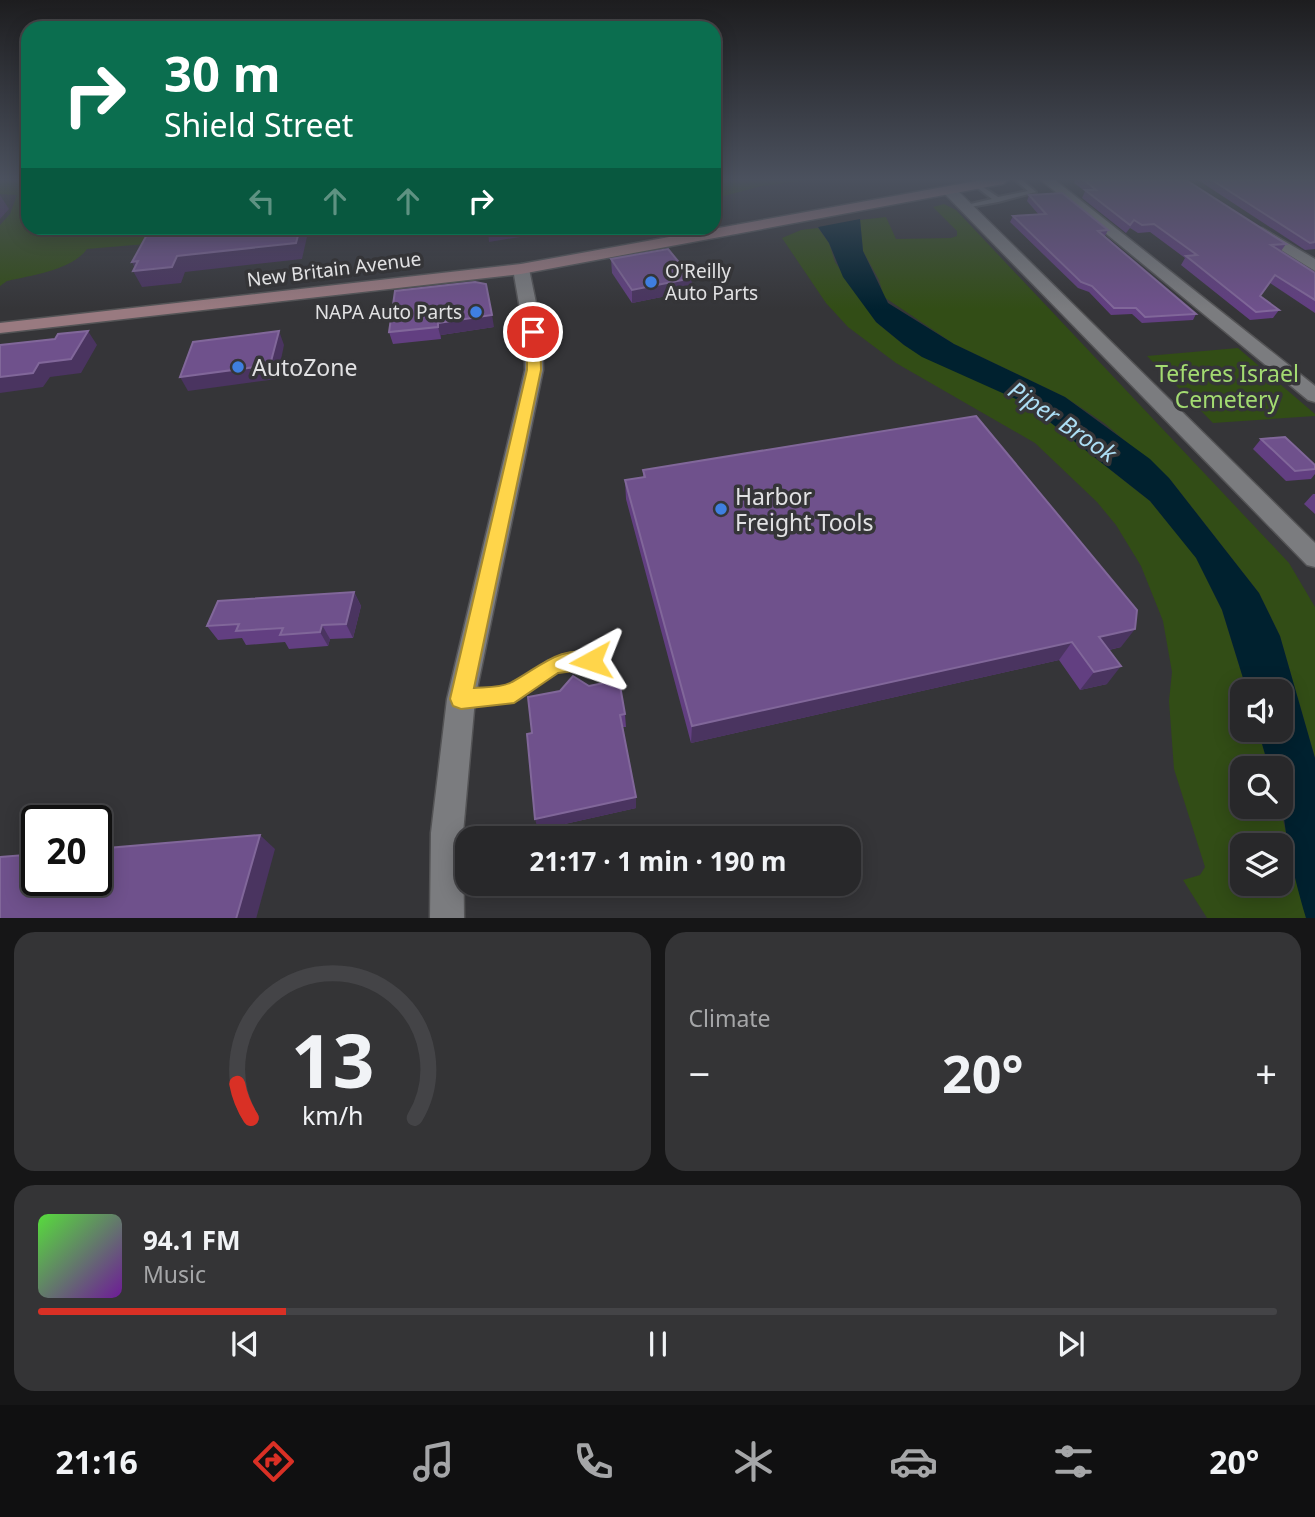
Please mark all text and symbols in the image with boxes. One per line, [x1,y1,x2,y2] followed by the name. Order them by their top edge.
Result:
[164,40,281,106] text: 30 m
[49,49,140,140] icon: right
[164,103,353,146] text: Shield Street
[243,182,281,220] icon: left
[316,182,354,220] icon: ahead
[389,182,427,220] icon: ahead
[462,182,500,220] icon: right
[245,245,423,293] street label: New Britain Avenue
[665,258,758,306] place label: O'Reilly Auto Parts
[643,274,659,290] marker: O'Reilly Auto Parts
[315,299,462,325] place label: NAPA Auto Parts
[503,302,563,362] pin
[468,304,484,320] marker: NAPA Auto Parts
[514,313,552,351] icon: arrive
[252,351,357,383] place label: AutoZone
[1155,357,1299,415] park label: Teferes Israel Cemetery
[230,359,246,375] marker: AutoZone
[1002,373,1124,470] water label: Piper Brook
[735,480,873,538] place label: Harbor Freight Tools
[713,501,729,517] marker: Harbor Freight Tools
[554,624,628,698] position arrow
[1230,679,1293,896] map controls
[1230,679,1293,742] button: sound
[1230,756,1293,819] button: search
[21,805,112,896] speed limit sign: 20
[1230,833,1293,896] button: layers
[530,843,786,879] text: 21:17 · 1 min · 190 m
[689,1002,771,1034] text: Climate
[291,1010,374,1109] text: 13
[942,1037,1024,1108] text: 20°
[689,1047,710,1099] text: −
[1255,1047,1277,1099] text: +
[301,1097,363,1131] text: km/h
[143,1222,240,1258] text: 94.1 FM
[143,1258,206,1290] text: Music
[226,1325,264,1363] icon: previous
[639,1325,677,1363] icon: pause
[1052,1325,1090,1363] icon: next
[249,1437,298,1486] icon: directions
[409,1437,458,1486] icon: music
[569,1437,618,1486] icon: phone
[729,1437,778,1486] icon: climate
[889,1437,938,1486] icon: car
[1049,1437,1098,1486] icon: filters
[56,1440,138,1483] text: 21:16
[1209,1440,1259,1483] text: 20°

